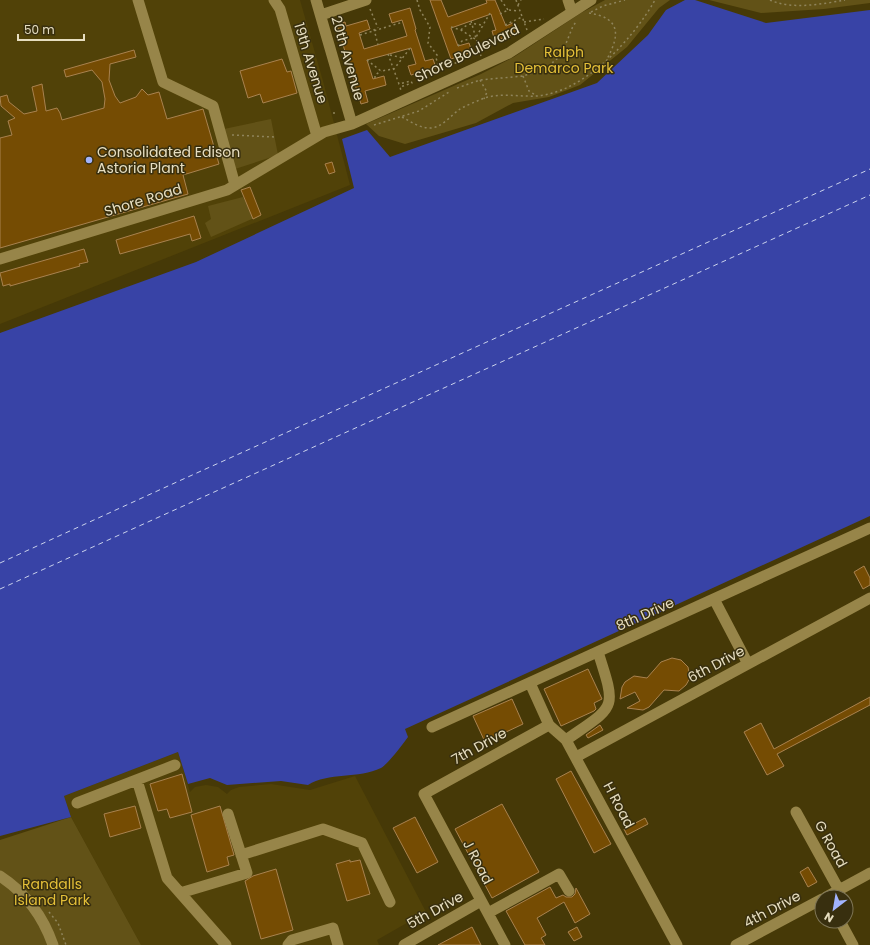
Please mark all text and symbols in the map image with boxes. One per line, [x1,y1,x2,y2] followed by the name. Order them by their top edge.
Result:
[326,13,370,103] street label: 20th Avenue
[18,16,84,42] scale bar
[411,19,523,87] street label: Shore Boulevard
[289,20,333,106] street label: 19th Avenue
[24,21,55,38] text: 50 m
[515,42,614,78] park label: Ralph Demarco Park
[97,142,240,178] place label: Consolidated Edison Astoria Plant
[84,155,94,165] marker: Consolidated Edison Astoria Plant
[102,179,184,221] street label: Shore Road
[613,592,678,636] street label: 8th Drive
[684,641,748,687] street label: 6th Drive
[448,722,511,769] street label: 7th Drive
[598,778,640,832] street label: H Road
[810,817,852,871] street label: G Road
[458,836,498,888] street label: J Road
[14,874,91,910] park label: Randalls Island Park
[403,886,467,934] street label: 5th Drive
[740,886,804,932] street label: 4th Drive
[814,889,854,929] north arrow
[821,909,837,927] text: N

